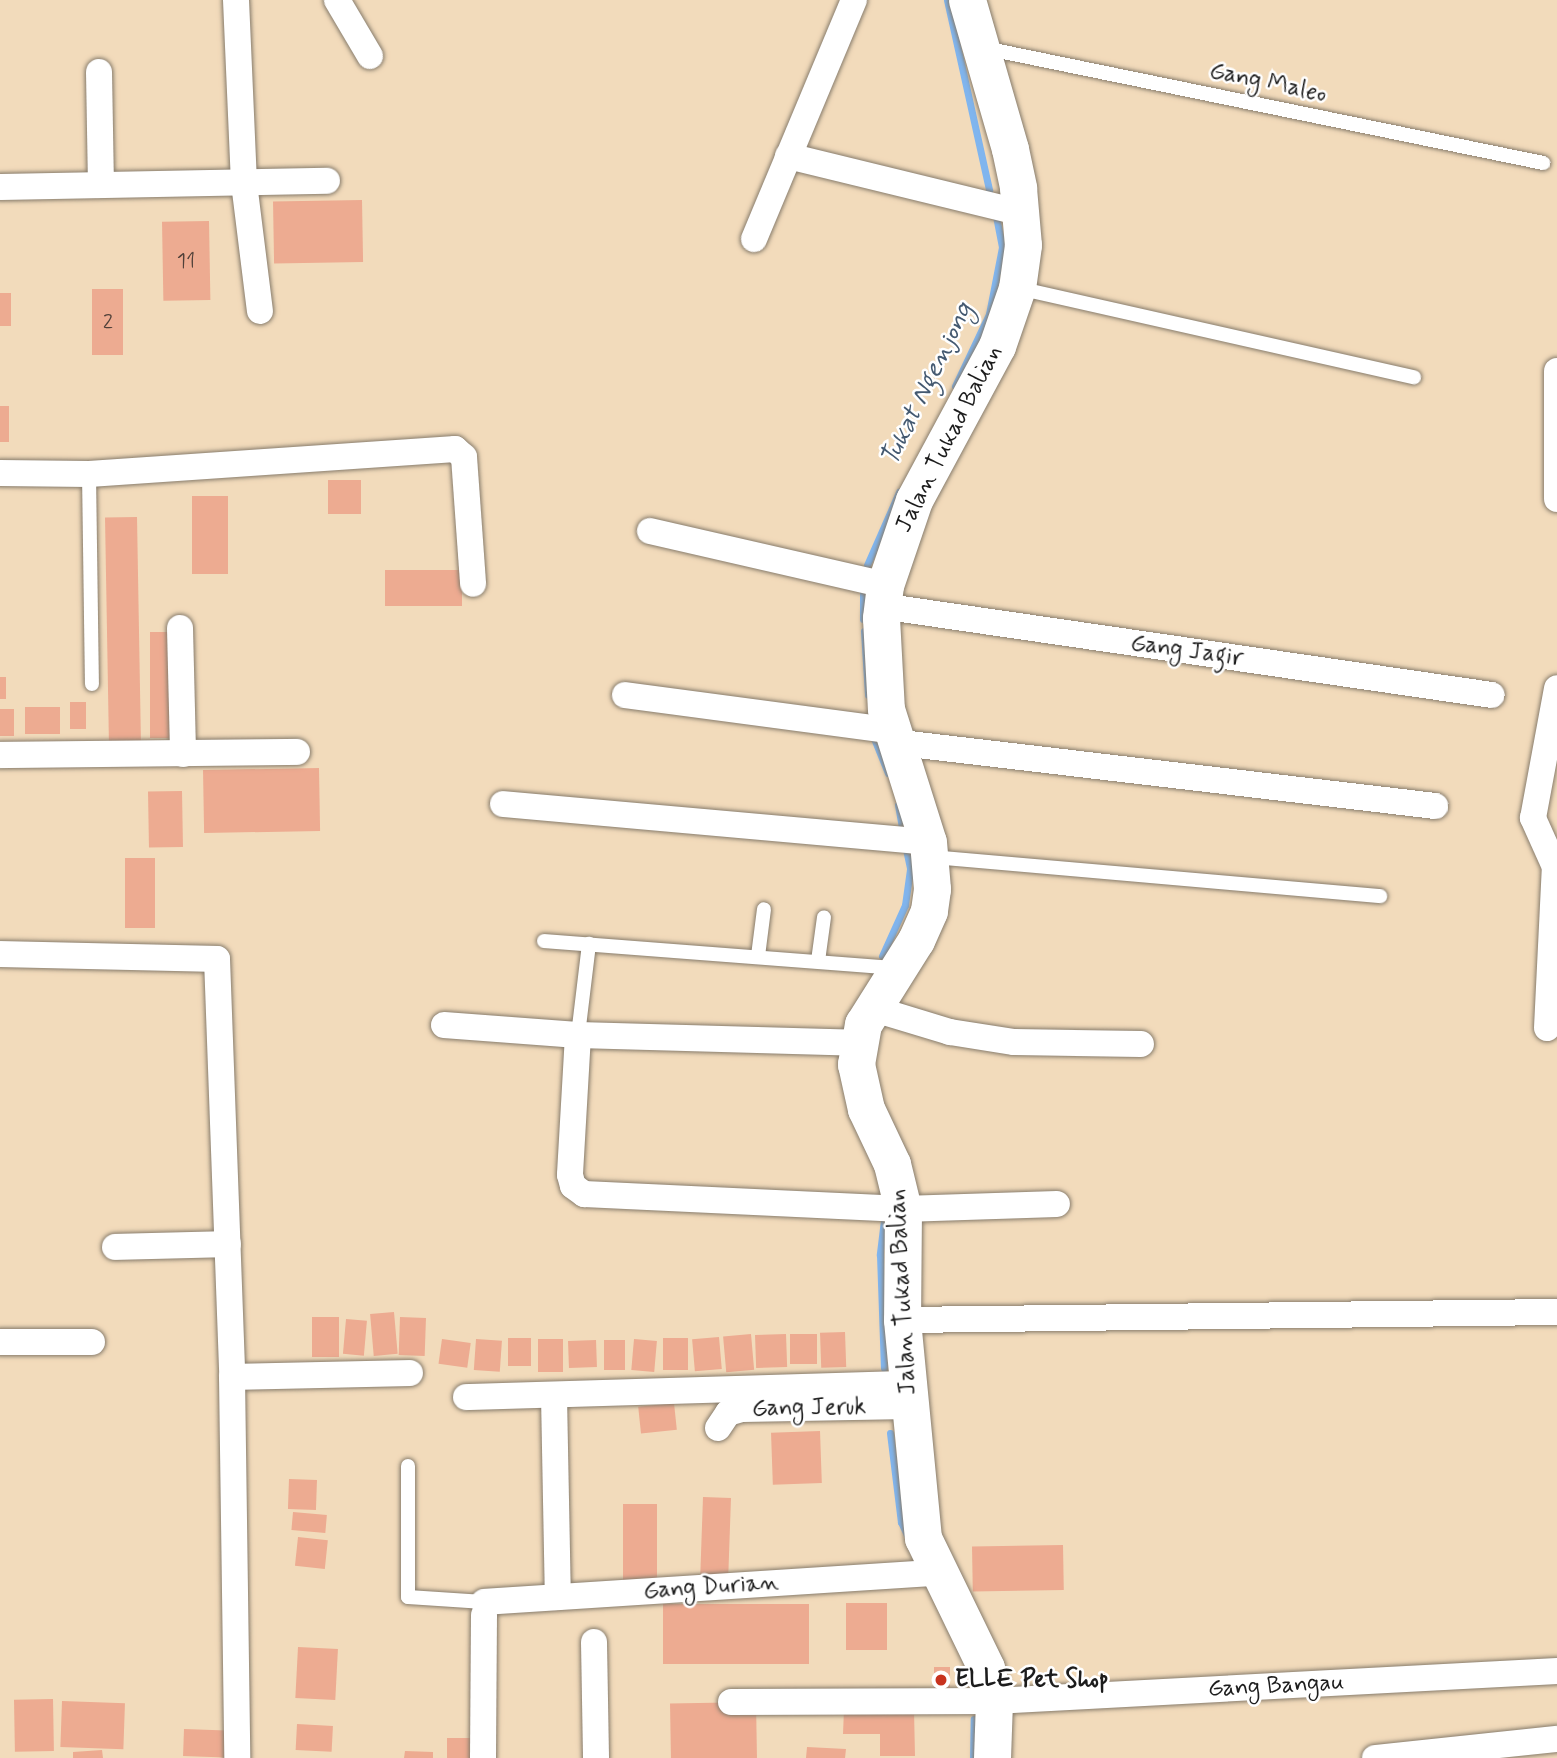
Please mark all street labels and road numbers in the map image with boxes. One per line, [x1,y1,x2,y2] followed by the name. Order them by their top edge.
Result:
[1207,57,1329,109] street label: Gang Maleo
[891,343,1007,535] street label: Jalan Tukad Balian
[1129,629,1245,673] street label: Gang Jagir
[883,1191,923,1393] street label: Jalan Tukad Balian
[752,1393,866,1423] street label: Gang Jeruk
[642,1568,780,1606] street label: Gang Durian
[1207,1668,1345,1704] street label: Gang Bangau

